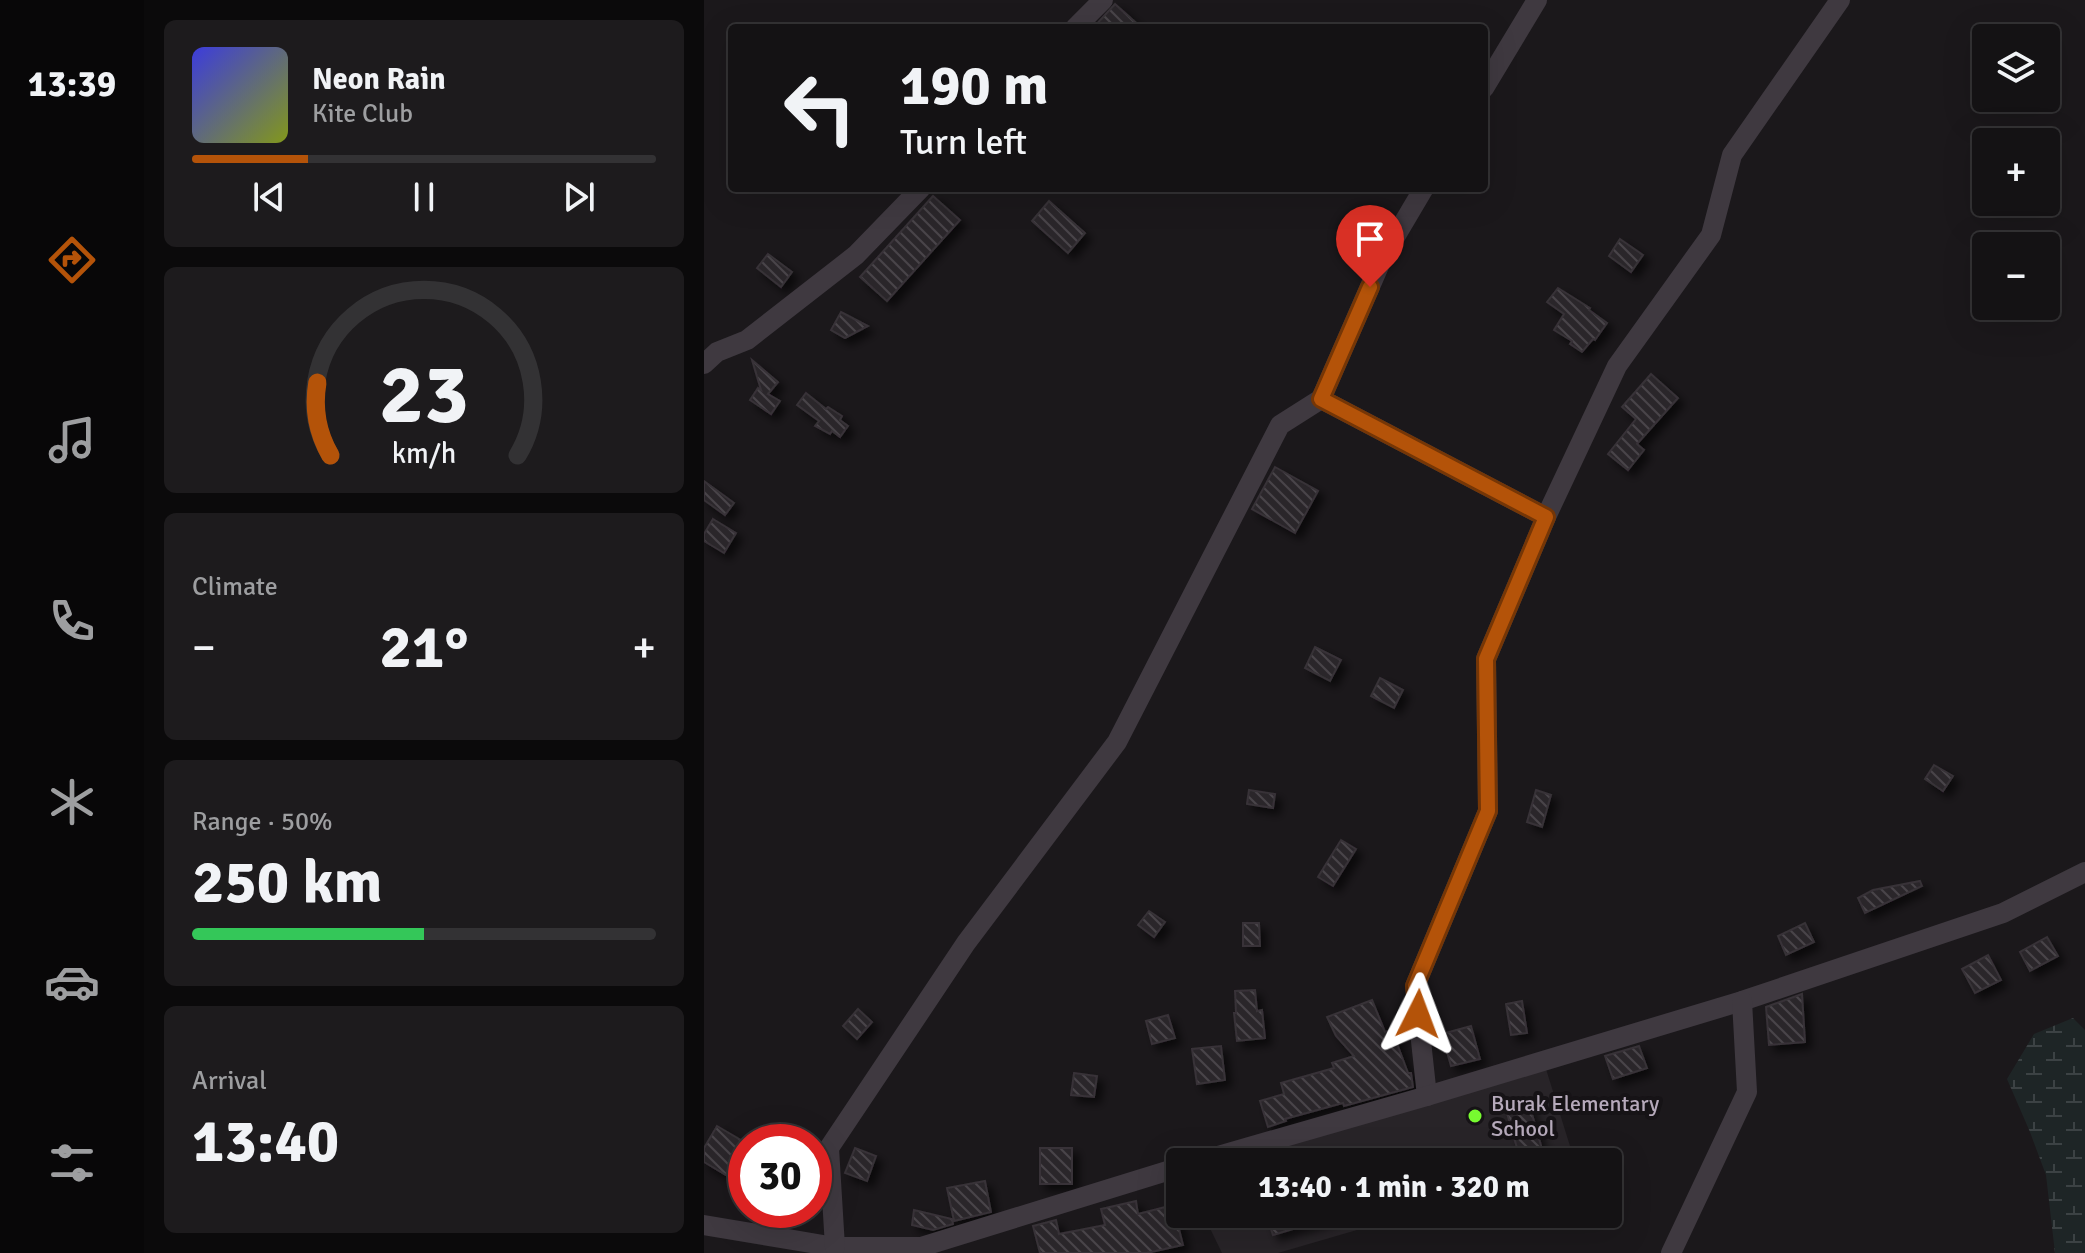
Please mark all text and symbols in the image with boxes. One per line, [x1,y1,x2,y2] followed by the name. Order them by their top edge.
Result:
[1972,24,2060,320] map controls
[1972,24,2060,112] button: layers
[900,51,1048,120] text: 190 m
[768,56,872,160] icon: left
[312,61,446,98] text: Neon Rain
[28,62,116,107] text: 13:39
[312,98,413,130] text: Kite Club
[900,120,1027,165] text: Turn left
[1972,128,2060,216] button: +
[247,175,291,219] icon: previous
[402,175,446,219] icon: pause
[557,175,601,219] icon: next
[1336,205,1404,287] pin
[1348,217,1392,261] icon: arrive
[44,232,100,288] icon: directions
[1972,232,2060,320] button: −
[379,343,469,445] text: 23
[44,412,100,468] icon: music
[392,436,456,471] text: km/h
[192,571,278,603] text: Climate
[44,593,100,649] icon: phone
[380,611,468,685] text: 21°
[192,621,216,675] text: −
[632,621,656,675] text: +
[44,774,100,830] icon: climate
[192,806,333,838] text: Range · 50%
[192,846,382,920] text: 250 km
[44,954,100,1010] icon: car
[1376,972,1460,1056] position arrow
[192,1065,267,1097] text: Arrival
[1491,1090,1660,1142] place label: Burak Elementary School
[192,1105,339,1179] text: 13:40
[1466,1107,1484,1125] marker: Burak Elementary School
[728,1124,832,1228] speed limit sign: 30
[44,1135,100,1191] icon: filters
[1258,1169,1530,1206] text: 13:40 · 1 min · 320 m

